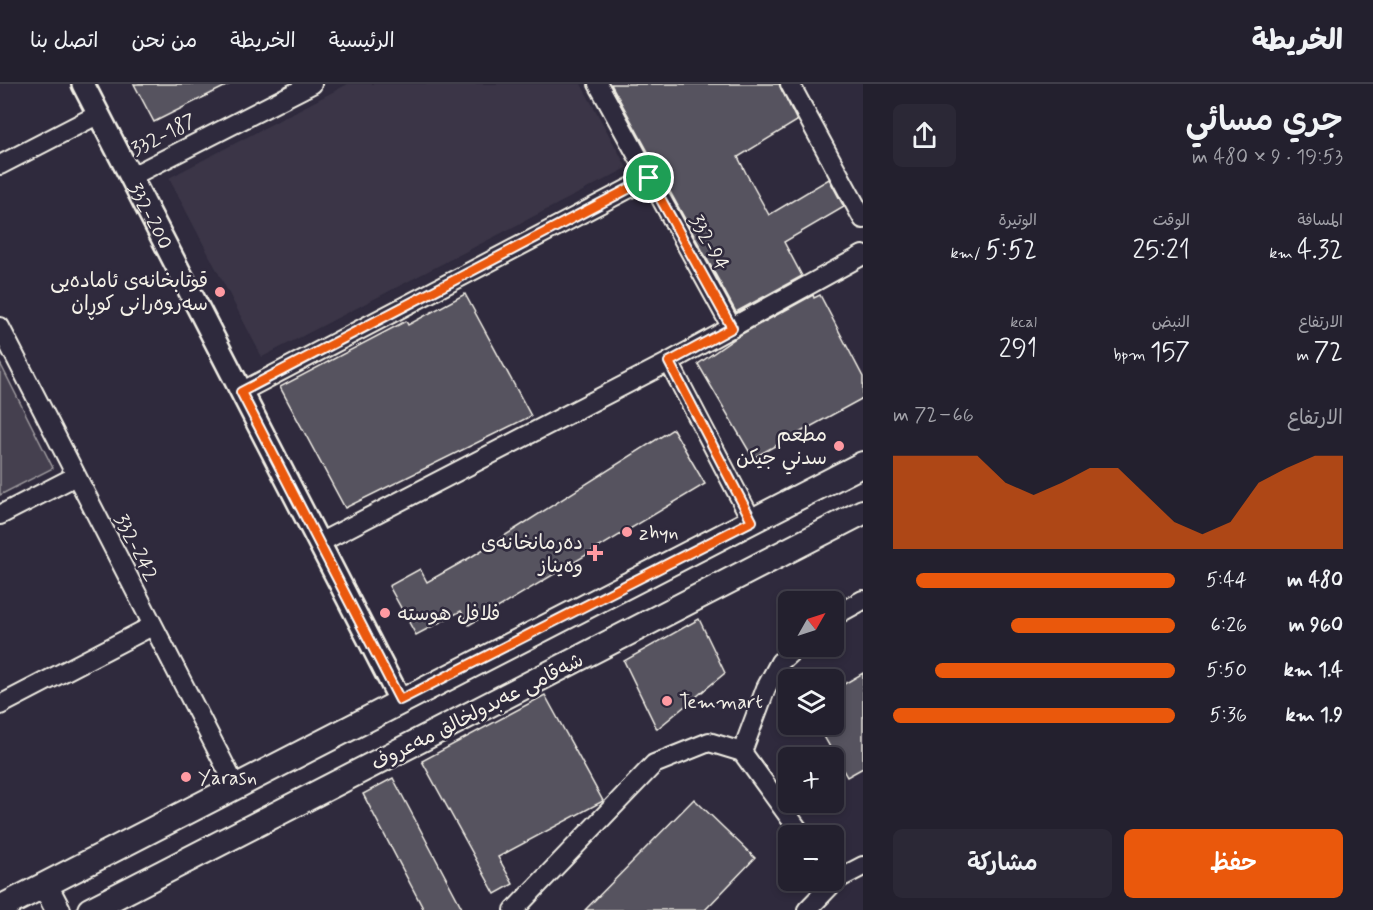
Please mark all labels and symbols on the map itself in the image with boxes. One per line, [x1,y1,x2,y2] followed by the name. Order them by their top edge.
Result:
[127,108,201,163] street label: 332-187
[623,152,674,203] pin
[121,178,178,254] street label: 332-200
[682,210,735,276] street label: 332-94
[50,268,208,320] place label: قوتابخانەی ئامادەیی سەروەرانی کوڕان
[213,285,227,299] marker: قوتابخانەی ئامادەیی سەروەرانی کوڕان
[736,422,827,475] place label: مطعم سدني جيكن
[832,439,846,453] marker: مطعم سدني جيكن
[107,509,164,586] street label: 332-242
[639,520,679,547] place label: zhyn
[620,525,634,539] marker: zhyn
[481,530,583,580] place label: دەرمانخانەی وەیناز
[588,546,602,560] marker: دەرمانخانەی وەیناز
[778,591,844,657] north arrow
[397,601,500,628] place label: فلافل هوسته
[378,606,392,620] marker: فلافل هوسته
[367,647,588,778] street label: شەقامی عەبدولخالق مەعروف
[679,689,763,716] place label: Temmart
[660,694,674,708] marker: Temmart
[198,765,257,792] place label: Yarasn
[179,770,193,784] marker: Yarasn

